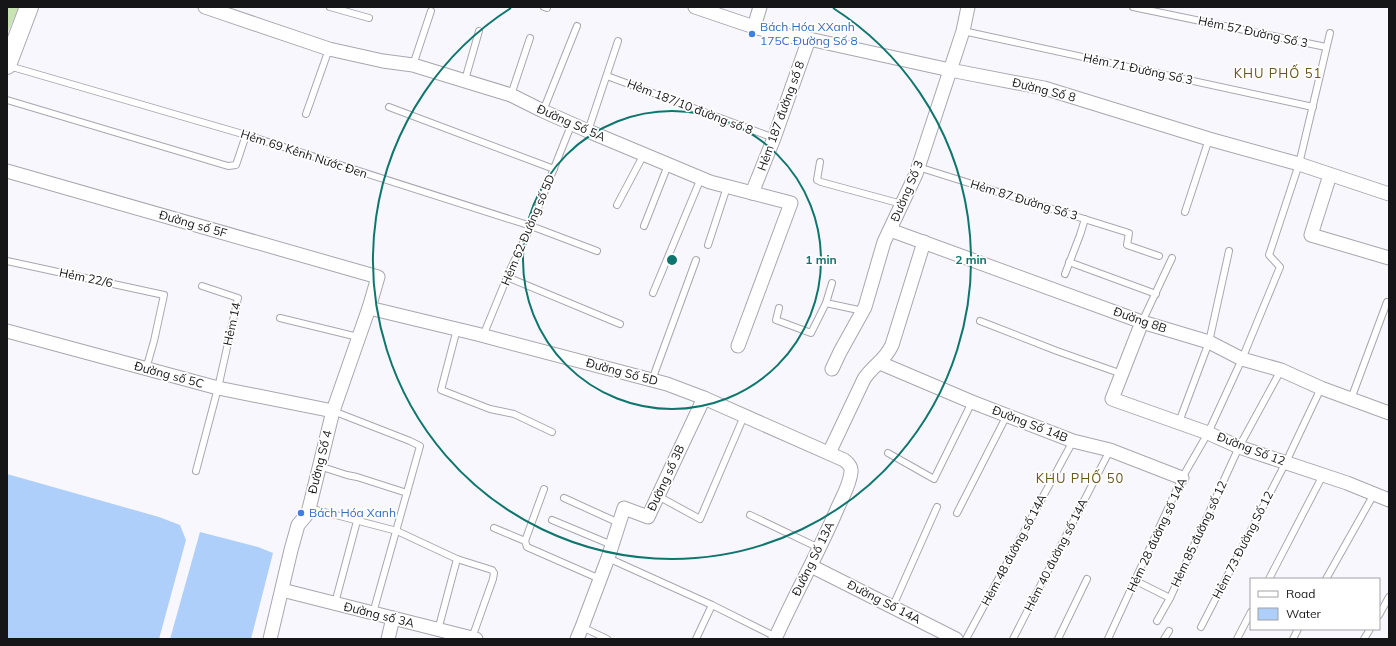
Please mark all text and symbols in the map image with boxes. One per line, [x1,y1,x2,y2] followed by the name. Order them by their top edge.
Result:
[1197,13,1309,50] street label: Hẻm 57 Đường Số 3
[760,19,858,48] place label: Bách Hóa XXanh 175C Đường Số 8
[747,29,757,39] marker: Bách Hóa XXanh 175C Đường Số 8
[1082,50,1194,87] street label: Hẻm 71 Đường Số 3
[754,59,807,173] street label: Hẻm 187 đường số 8
[1234,64,1322,81] district label: KHU PHỐ 51
[1011,74,1077,105] street label: Đường Số 8
[625,76,755,137] street label: Hẻm 187/10 đường số 8
[535,101,608,144] street label: Đường Số 5A
[239,126,369,181] street label: Hẻm 69 Kênh Nước Đen
[887,158,926,224] street label: Đường Số 3
[497,172,558,288] street label: Hẻm 62 Đường số 5D
[969,176,1080,223] street label: Hẻm 87 Đường Số 3
[157,207,229,240] street label: Đường số 5F
[805,252,837,267] text: 1 min
[955,252,987,267] text: 2 min
[665,253,679,267] centre of rings
[58,265,114,291] street label: Hẻm 22/6
[220,301,243,347] street label: Hẻm 14
[1111,303,1169,336] street label: Đường 8B
[585,355,660,388] street label: Đường Số 5D
[133,358,206,391] street label: Đường số 5C
[990,402,1070,445] street label: Đường Số 14B
[304,429,335,495] street label: Đường Số 4
[1215,429,1287,468] street label: Đường Số 12
[644,442,687,513] street label: Đường số 3B
[1036,469,1124,486] district label: KHU PHỐ 50
[1123,475,1190,594] street label: Hẻm 28 đường số 14A
[1167,478,1230,589] street label: Hẻm 85 đường số 12
[1209,488,1276,601] street label: Hẻm 73 Đường Số 12
[978,491,1049,608] street label: Hẻm 48 đường số 14A
[1021,496,1091,614] street label: Hẻm 40 đường số 14A
[309,505,396,520] place label: Bách Hóa Xanh
[296,508,306,518] marker: Bách Hóa Xanh
[788,519,837,598] street label: Đường Số 13A
[845,577,924,627] street label: Đường Số 14A
[1250,578,1380,630] legend
[1286,586,1315,601] text: Road
[342,599,416,631] street label: Đường số 3A
[1286,606,1322,621] text: Water

